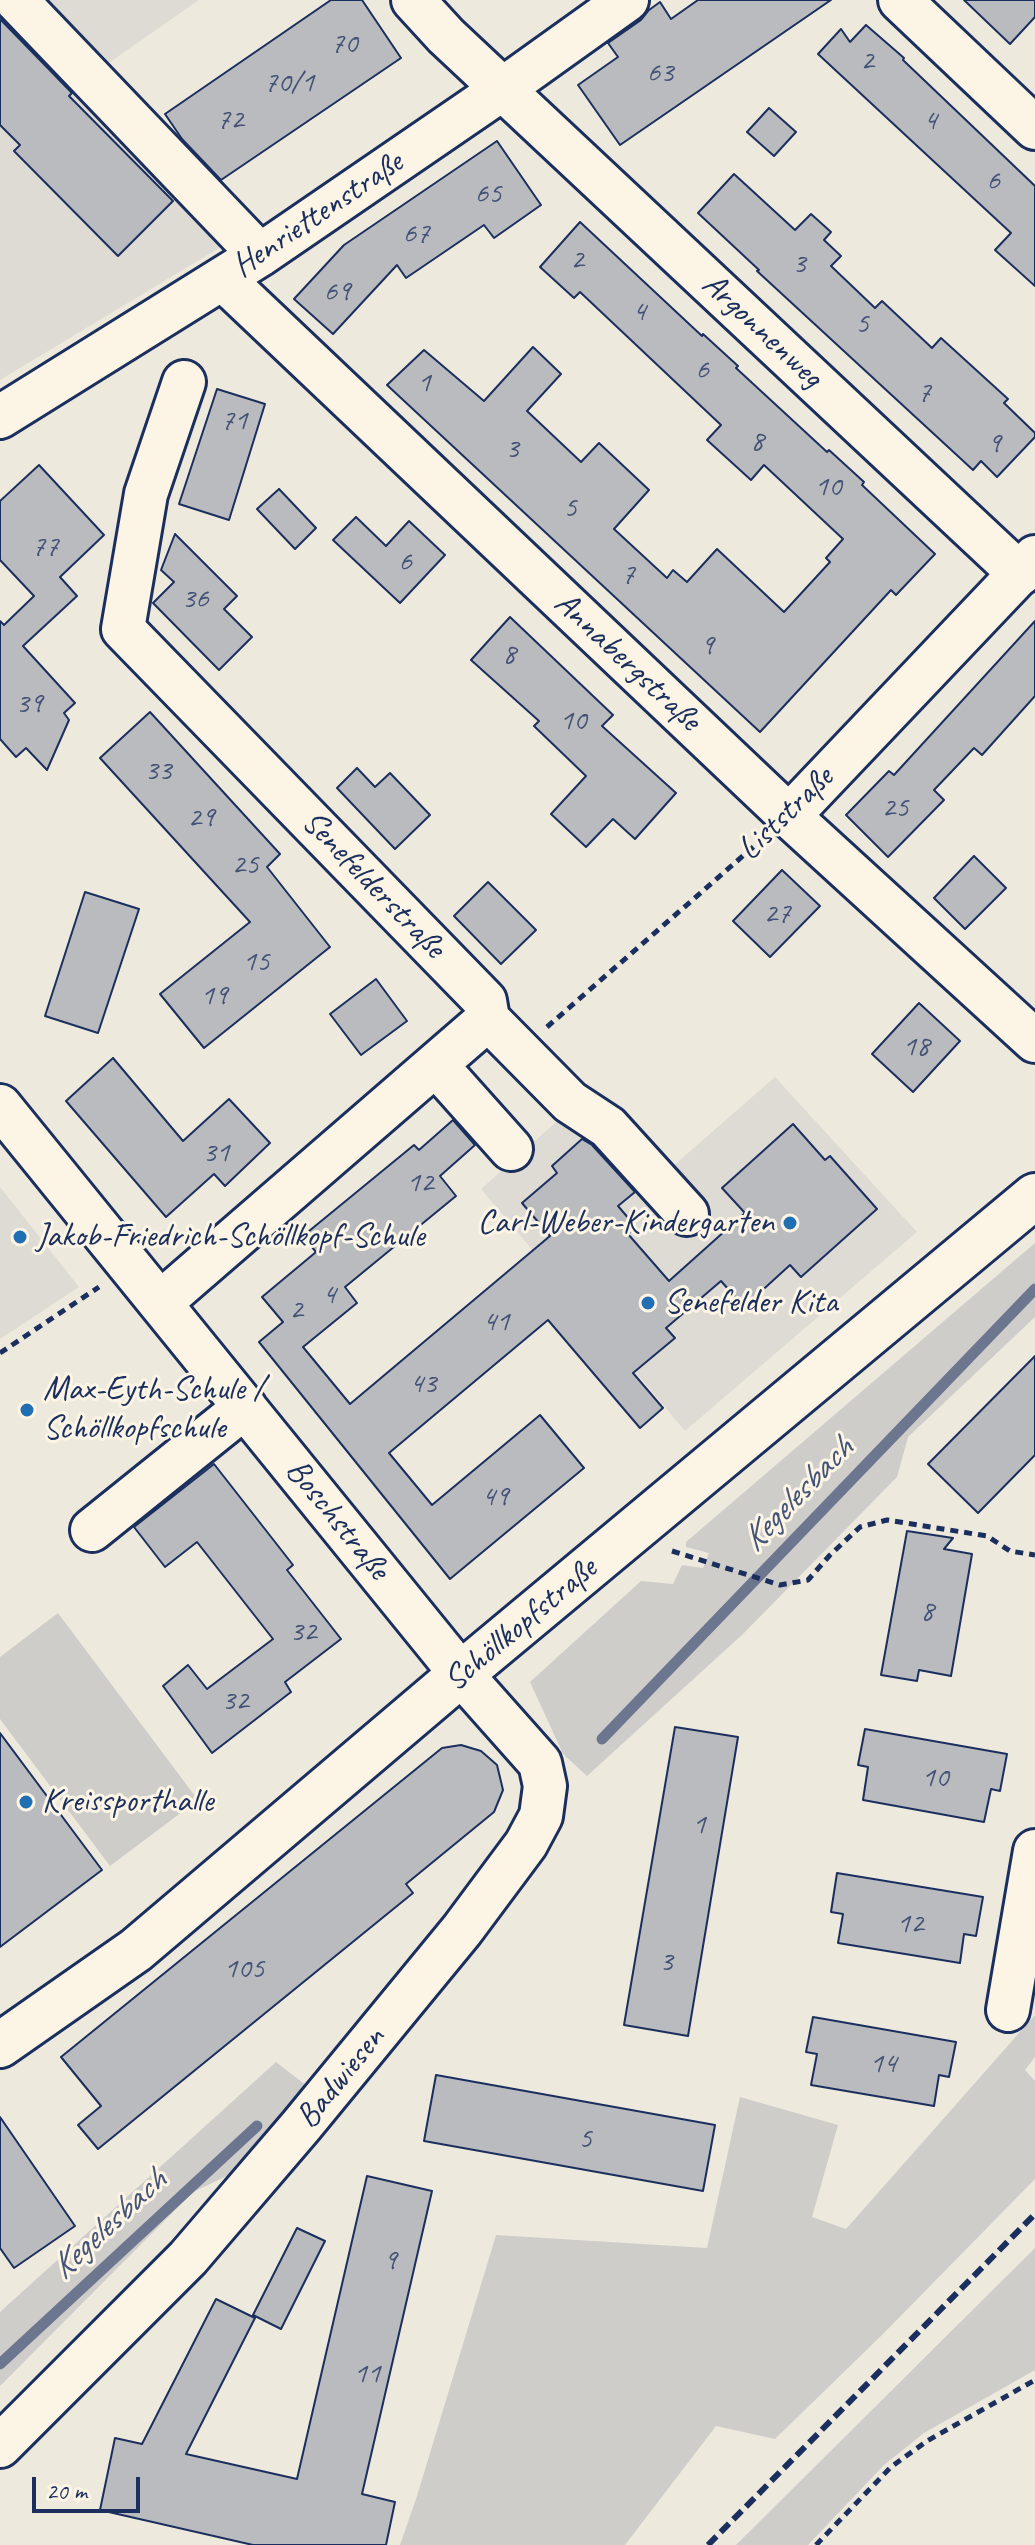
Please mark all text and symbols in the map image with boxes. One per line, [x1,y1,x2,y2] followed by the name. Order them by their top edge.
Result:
[331,26,357,62] house number: 70
[860,43,874,79] house number: 2
[647,55,673,91] house number: 63
[264,65,314,101] house number: 70/1
[217,102,243,138] house number: 72
[923,103,937,139] house number: 4
[225,143,411,287] street label: Henriettenstraße
[986,163,1000,199] house number: 6
[475,176,501,212] house number: 65
[403,216,429,252] house number: 67
[570,242,584,278] house number: 2
[792,246,806,282] house number: 3
[693,265,831,397] street label: Argonnenweg
[324,274,350,310] house number: 69
[632,294,646,330] house number: 4
[855,306,869,342] house number: 5
[695,352,709,388] house number: 6
[417,365,431,401] house number: 1
[917,375,931,411] house number: 7
[221,403,247,439] house number: 71
[750,424,764,460] house number: 8
[987,426,1001,462] house number: 9
[505,431,519,467] house number: 3
[815,469,841,505] house number: 10
[563,490,577,526] house number: 5
[32,529,58,565] house number: 77
[398,544,412,580] house number: 6
[621,557,635,593] house number: 7
[182,581,208,617] house number: 36
[545,584,709,740] street label: Annabergstraße
[700,628,714,664] house number: 9
[502,637,516,673] house number: 8
[16,686,42,722] house number: 39
[560,703,586,739] house number: 10
[145,753,171,789] house number: 33
[730,759,842,869] street label: Liststraße
[882,790,908,826] house number: 25
[188,800,214,836] house number: 29
[292,803,454,967] street label: Senefelderstraße
[232,847,258,883] house number: 25
[764,896,790,932] house number: 27
[243,944,269,980] house number: 15
[201,978,227,1014] house number: 19
[903,1029,929,1065] house number: 18
[203,1135,229,1171] house number: 31
[407,1165,433,1201] house number: 12
[478,1203,774,1243] place label: Carl-Weber-Kindergarten
[781,1214,799,1232] marker: Carl-Weber-Kindergarten
[36,1217,424,1257] place label: Jakob-Friedrich-Schöllkopf-Schule
[11,1228,29,1246] marker: Jakob-Friedrich-Schöllkopf-Schule
[322,1277,336,1313] house number: 4
[664,1283,837,1323] place label: Senefelder Kita
[289,1292,303,1328] house number: 2
[639,1294,657,1312] marker: Senefelder Kita
[483,1304,509,1340] house number: 41
[410,1366,436,1402] house number: 43
[43,1370,264,1450] place label: Max-Eyth-Schule / Schöllkopfschule
[18,1401,36,1419] marker: Max-Eyth-Schule / Schöllkopfschule
[733,1429,863,1561] water label: Kegelesbach
[276,1452,398,1588] street label: Boschstraße
[482,1479,508,1515] house number: 49
[436,1549,606,1701] street label: Schöllkopfstraße
[920,1594,934,1630] house number: 8
[290,1614,316,1650] house number: 32
[222,1683,248,1719] house number: 32
[922,1760,948,1796] house number: 10
[42,1782,213,1822] place label: Kreissporthalle
[17,1793,35,1811] marker: Kreissporthalle
[692,1807,706,1843] house number: 1
[897,1906,923,1942] house number: 12
[659,1944,673,1980] house number: 3
[224,1951,264,1987] house number: 105
[288,2019,394,2137] street label: Badwiesen
[870,2046,896,2082] house number: 14
[578,2121,592,2157] house number: 5
[42,2161,176,2289] water label: Kegelesbach
[383,2243,397,2279] house number: 9
[354,2356,380,2392] house number: 11
[36,2461,144,2511] scale bar
[46,2476,87,2506] text: 20 m

